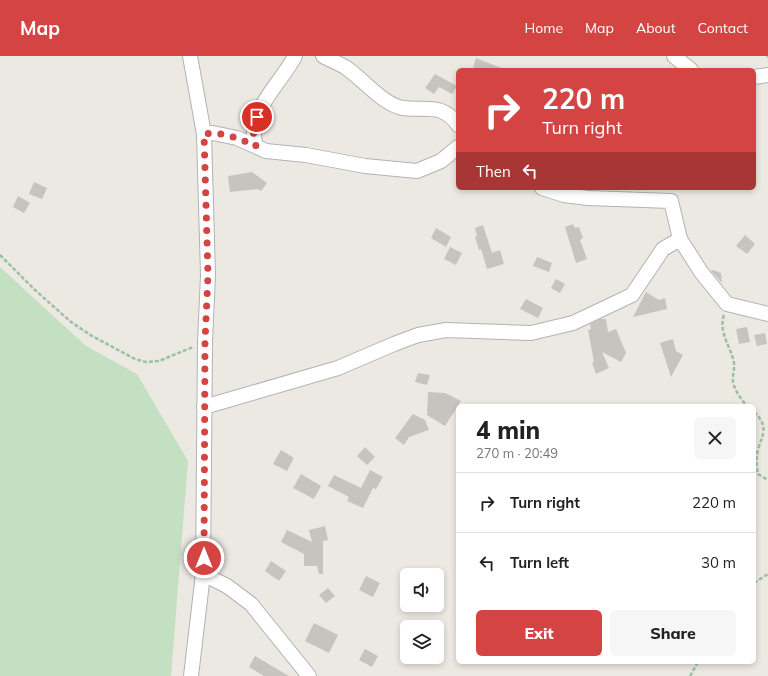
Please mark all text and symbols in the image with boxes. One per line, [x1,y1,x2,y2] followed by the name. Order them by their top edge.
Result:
[20,16,60,40] text: Map
[524,19,563,37] text: Home
[585,19,614,37] text: Map
[636,19,676,37] text: About
[698,19,748,37] text: Contact
[542,81,625,116] text: 220 m
[476,84,528,136] icon: right
[240,100,274,134] pin
[246,106,268,128] icon: arrive
[542,116,622,139] text: Turn right
[519,160,541,182] icon: left
[476,162,511,181] text: Then
[476,415,540,445] text: 4 min
[694,417,736,459] button: close
[476,445,558,461] text: 270 m · 20:49
[476,492,498,514] icon: right
[510,493,580,512] text: Turn right
[692,493,736,512] text: 220 m
[183,537,225,579] position arrow
[476,552,498,574] icon: left
[510,553,569,572] text: Turn left
[701,553,736,572] text: 30 m
[400,568,444,664] map controls
[400,568,444,612] button: sound
[476,610,602,656] button: Exit
[610,610,736,656] button: Share
[400,620,444,664] button: layers

